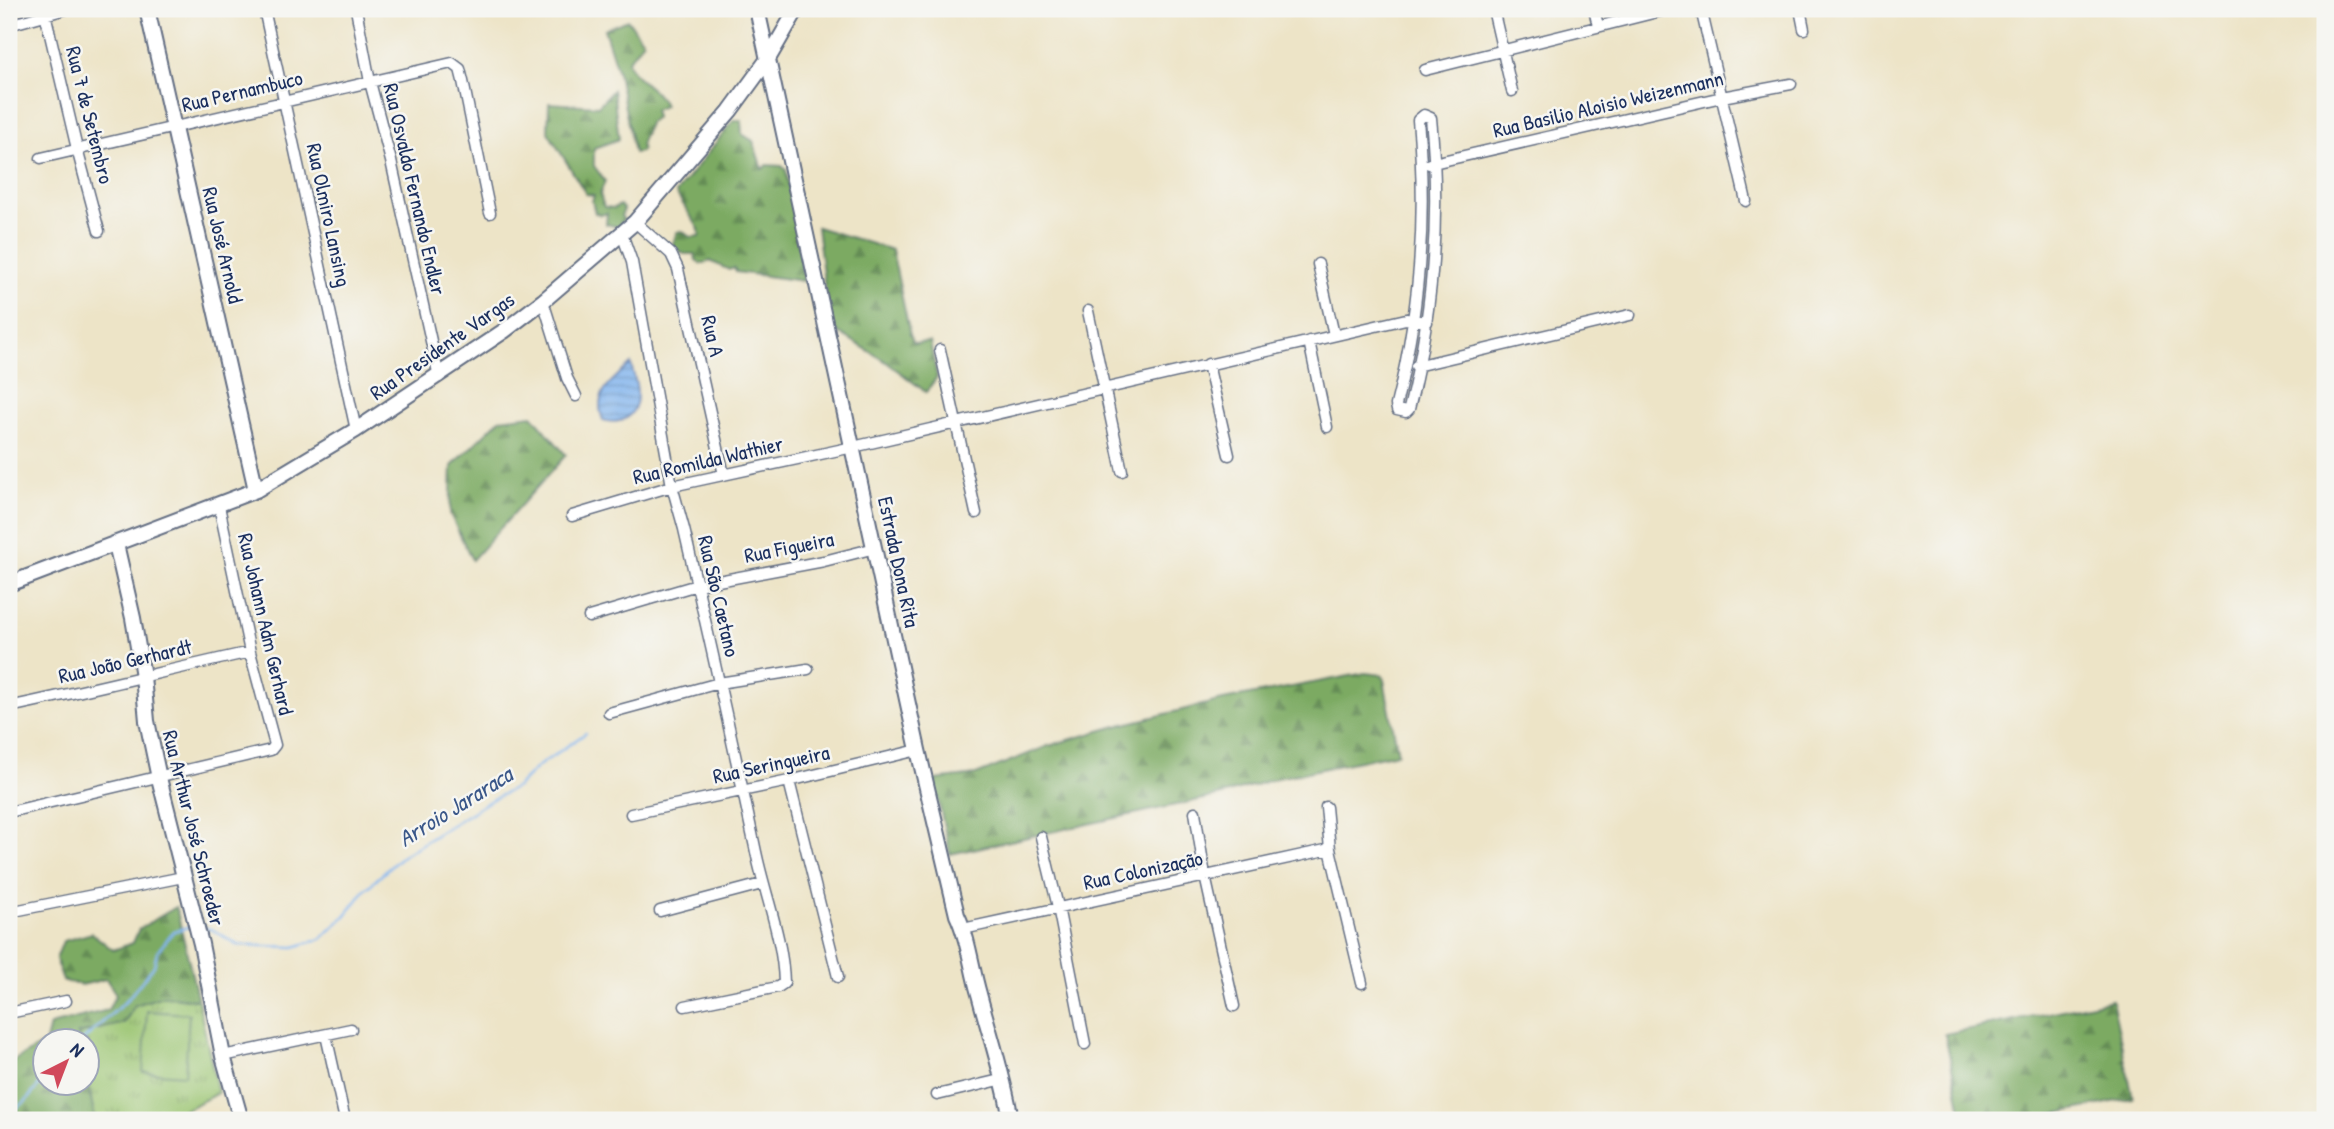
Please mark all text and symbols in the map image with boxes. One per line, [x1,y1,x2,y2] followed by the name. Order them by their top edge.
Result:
[59,43,121,187] street label: Rua 7 de Setembro
[179,63,305,119] street label: Rua Pernambuco
[1490,63,1726,145] street label: Rua Basilio Aloisio Weizenmann
[377,80,453,298] street label: Rua Osvaldo Fernando Endler
[300,141,358,289] street label: Rua Olmiro Lansing
[196,184,250,306] street label: Rua José Arnold
[364,285,520,407] street label: Rua Presidente Vargas
[694,313,732,359] street label: Rua A
[630,429,786,491] street label: Rua Romilda Wathier
[871,494,927,630] street label: Estrada Dona Rita
[742,524,836,570] street label: Rua Figueira
[231,530,301,718] street label: Rua Johann Adm Gerhard
[691,532,747,660] street label: Rua São Caetano
[56,631,195,690] street label: Rua João Gerhardt
[156,727,232,929] street label: Rua Arthur José Schroeder
[710,738,832,790] street label: Rua Seringueira
[392,758,520,853] water label: Arroio Jararaca
[1081,843,1205,897] street label: Rua Colonização
[32,1028,102,1098] north arrow
[65,1036,90,1062] text: N

